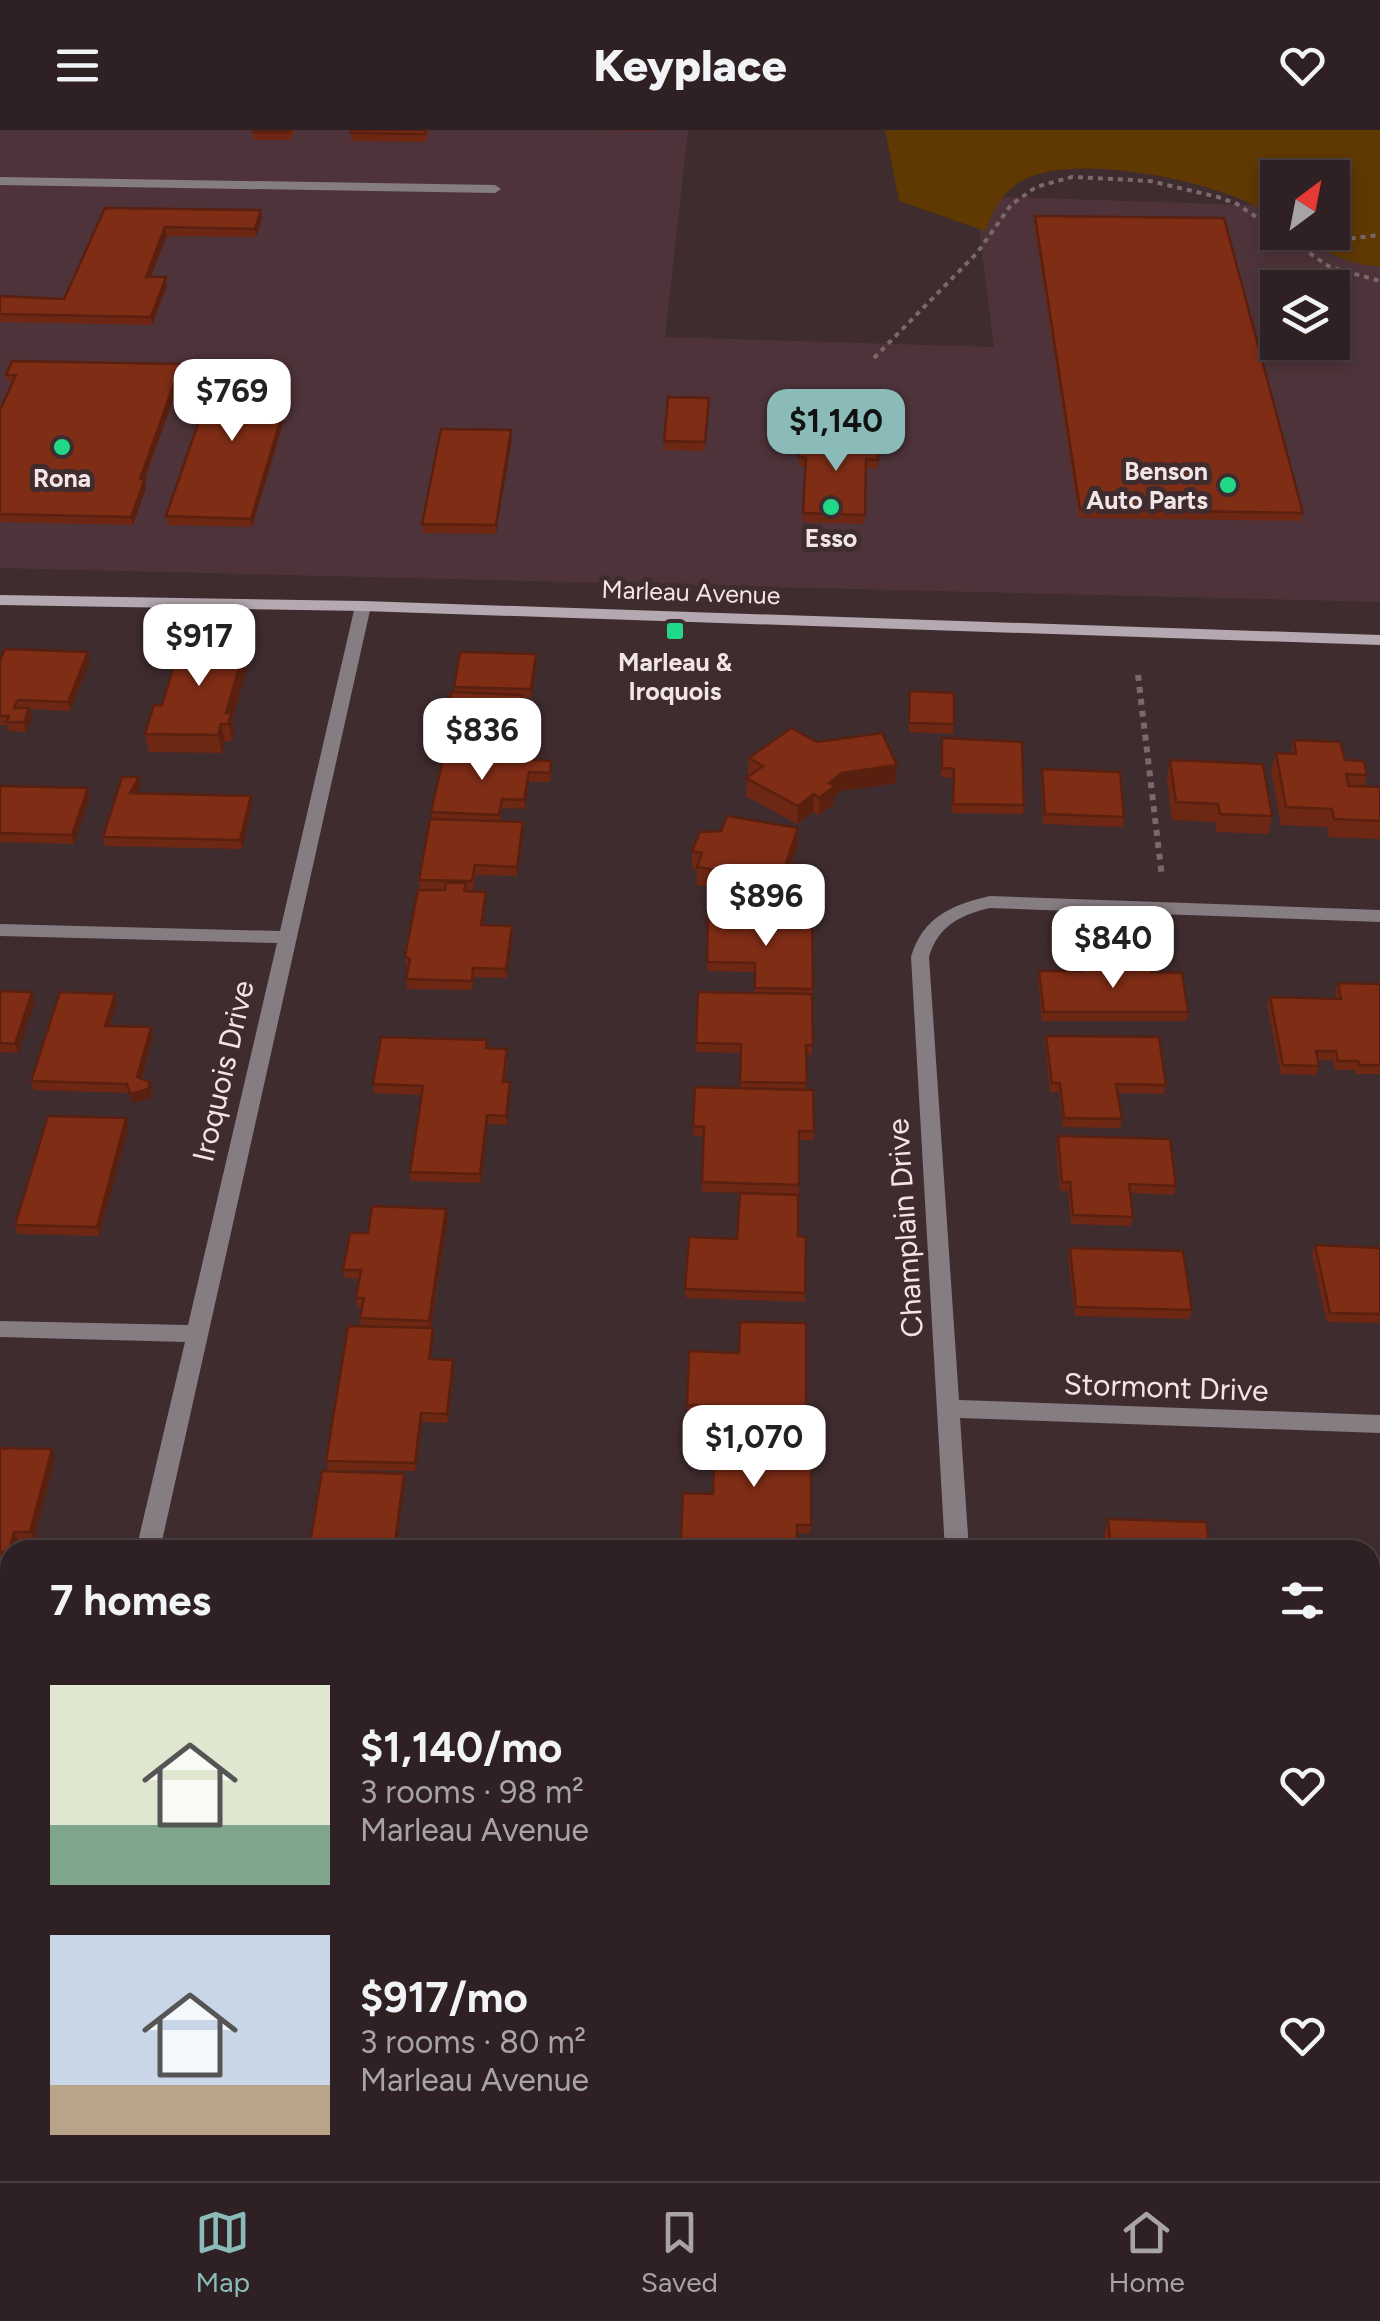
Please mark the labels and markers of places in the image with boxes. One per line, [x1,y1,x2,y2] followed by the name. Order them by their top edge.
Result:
[173,359,291,444] pin: $769
[755,389,917,474] pin: $1,140
[51,436,73,458] marker: Rona
[1086,456,1208,515] place label: Benson Auto Parts
[33,463,91,493] place label: Rona
[1217,474,1239,496] marker: Benson Auto Parts
[820,496,842,518] marker: Esso
[805,523,857,553] place label: Esso
[140,604,258,689] pin: $917
[664,620,686,642] marker: Marleau & Iroquois
[618,647,733,706] place label: Marleau & Iroquois
[423,698,541,783] pin: $836
[707,864,825,949] pin: $896
[1054,906,1172,991] pin: $840
[673,1405,835,1490] pin: $1,070

